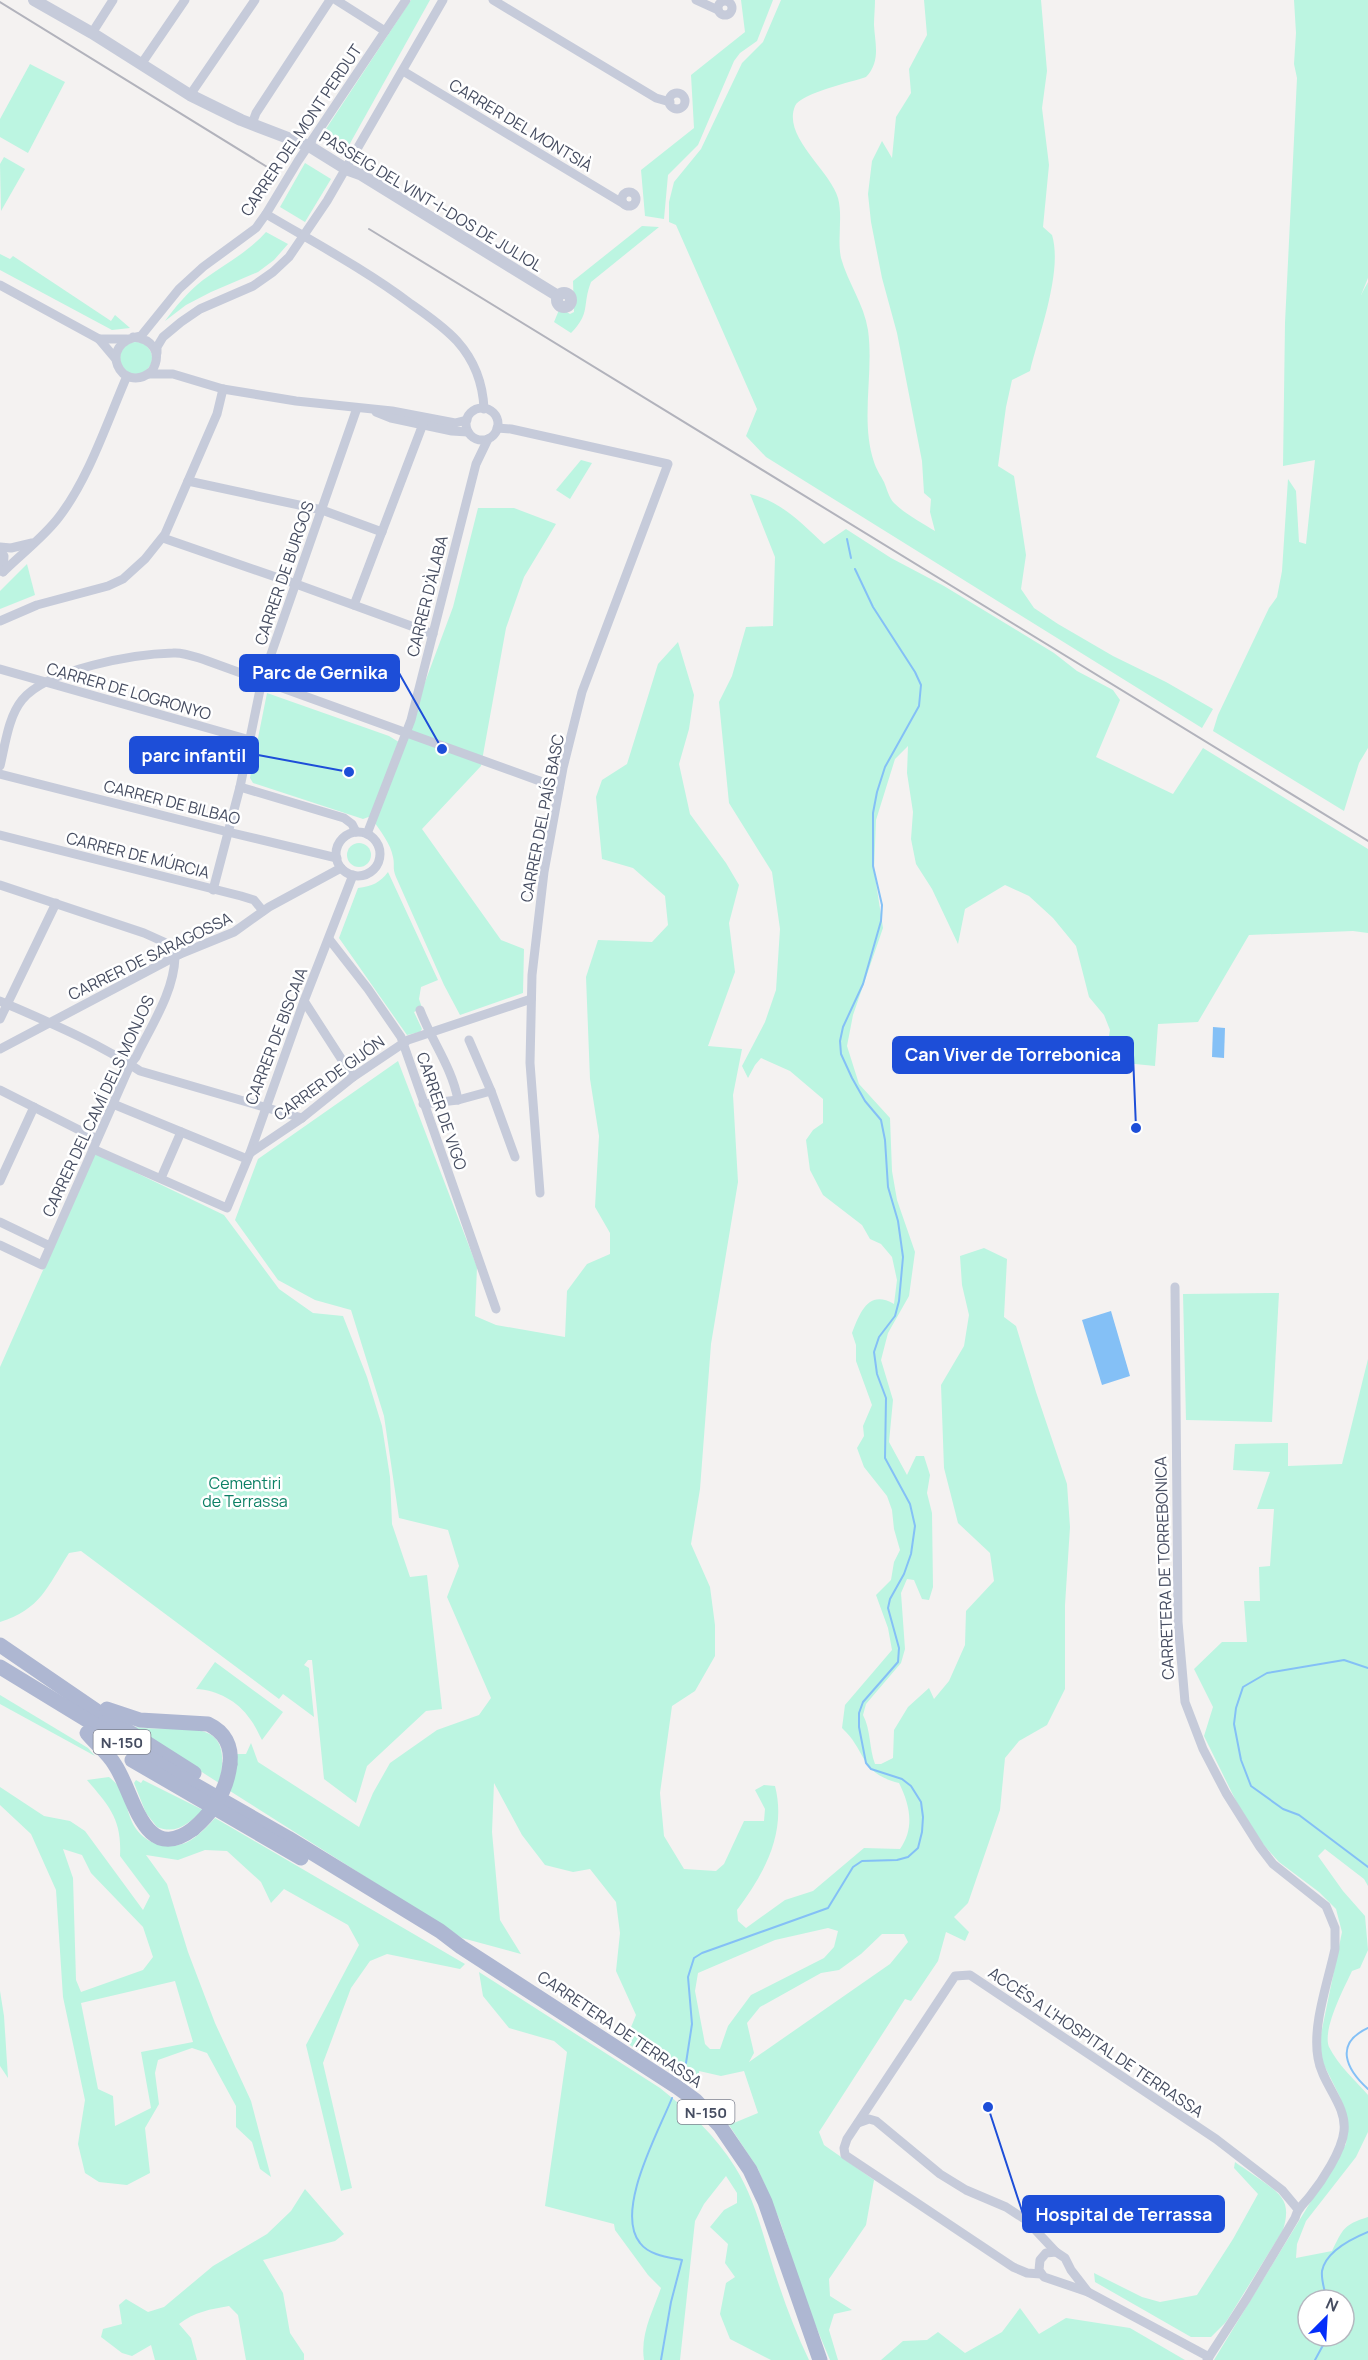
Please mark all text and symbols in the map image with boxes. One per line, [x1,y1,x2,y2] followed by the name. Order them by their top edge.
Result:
[235,39,367,220] street label: CARRER DEL MONT PERDUT
[445,73,597,177] street label: CARRER DEL MONTSIÀ
[316,126,546,276] street label: PASSEIG DEL VINT-I-DOS DE JULIOL
[249,498,319,648] street label: CARRER DE BURGOS
[401,533,453,659] street label: CARRER D'ÀLABA
[240,655,399,691] callout: Parc de Gernika
[44,657,214,725] street label: CARRER DE LOGRONYO
[252,660,388,684] text: Parc de Gernika
[515,732,569,904] street label: CARRER DEL PAÍS BASC
[130,737,258,773] callout: parc infantil
[142,743,246,767] text: parc infantil
[102,774,243,830] street label: CARRER DE BILBAO
[64,827,212,883] street label: CARRER DE MÚRCIA
[64,907,236,1005] street label: CARRER DE SARAGOSSA
[240,964,312,1108] street label: CARRER DE BISCAIA
[37,992,159,1220] street label: CARRER DEL CAMÍ DELS MONJOS
[269,1030,389,1126] street label: CARRER DE GIJÓN
[893,1037,1133,1073] callout: Can Viver de Torrebonica
[905,1042,1121,1066] text: Can Viver de Torrebonica
[412,1049,473,1173] street label: CARRER DE VIGO
[1149,1456,1179,1680] street label: CARRETERA DE TORREBONICA
[202,1472,288,1512] park label: Cementiri de Terrassa
[94,1730,150,1754] road number: N-150
[984,1962,1208,2122] street label: ACCÉS A L'HOSPITAL DE TERRASSA
[533,1966,707,2092] street label: CARRETERA DE TERRASSA
[678,2100,734,2124] road number: N-150
[1023,2196,1224,2232] callout: Hospital de Terrassa
[1036,2202,1212,2226] text: Hospital de Terrassa
[1296,2288,1356,2348] north arrow
[1322,2292,1342,2317] text: N

